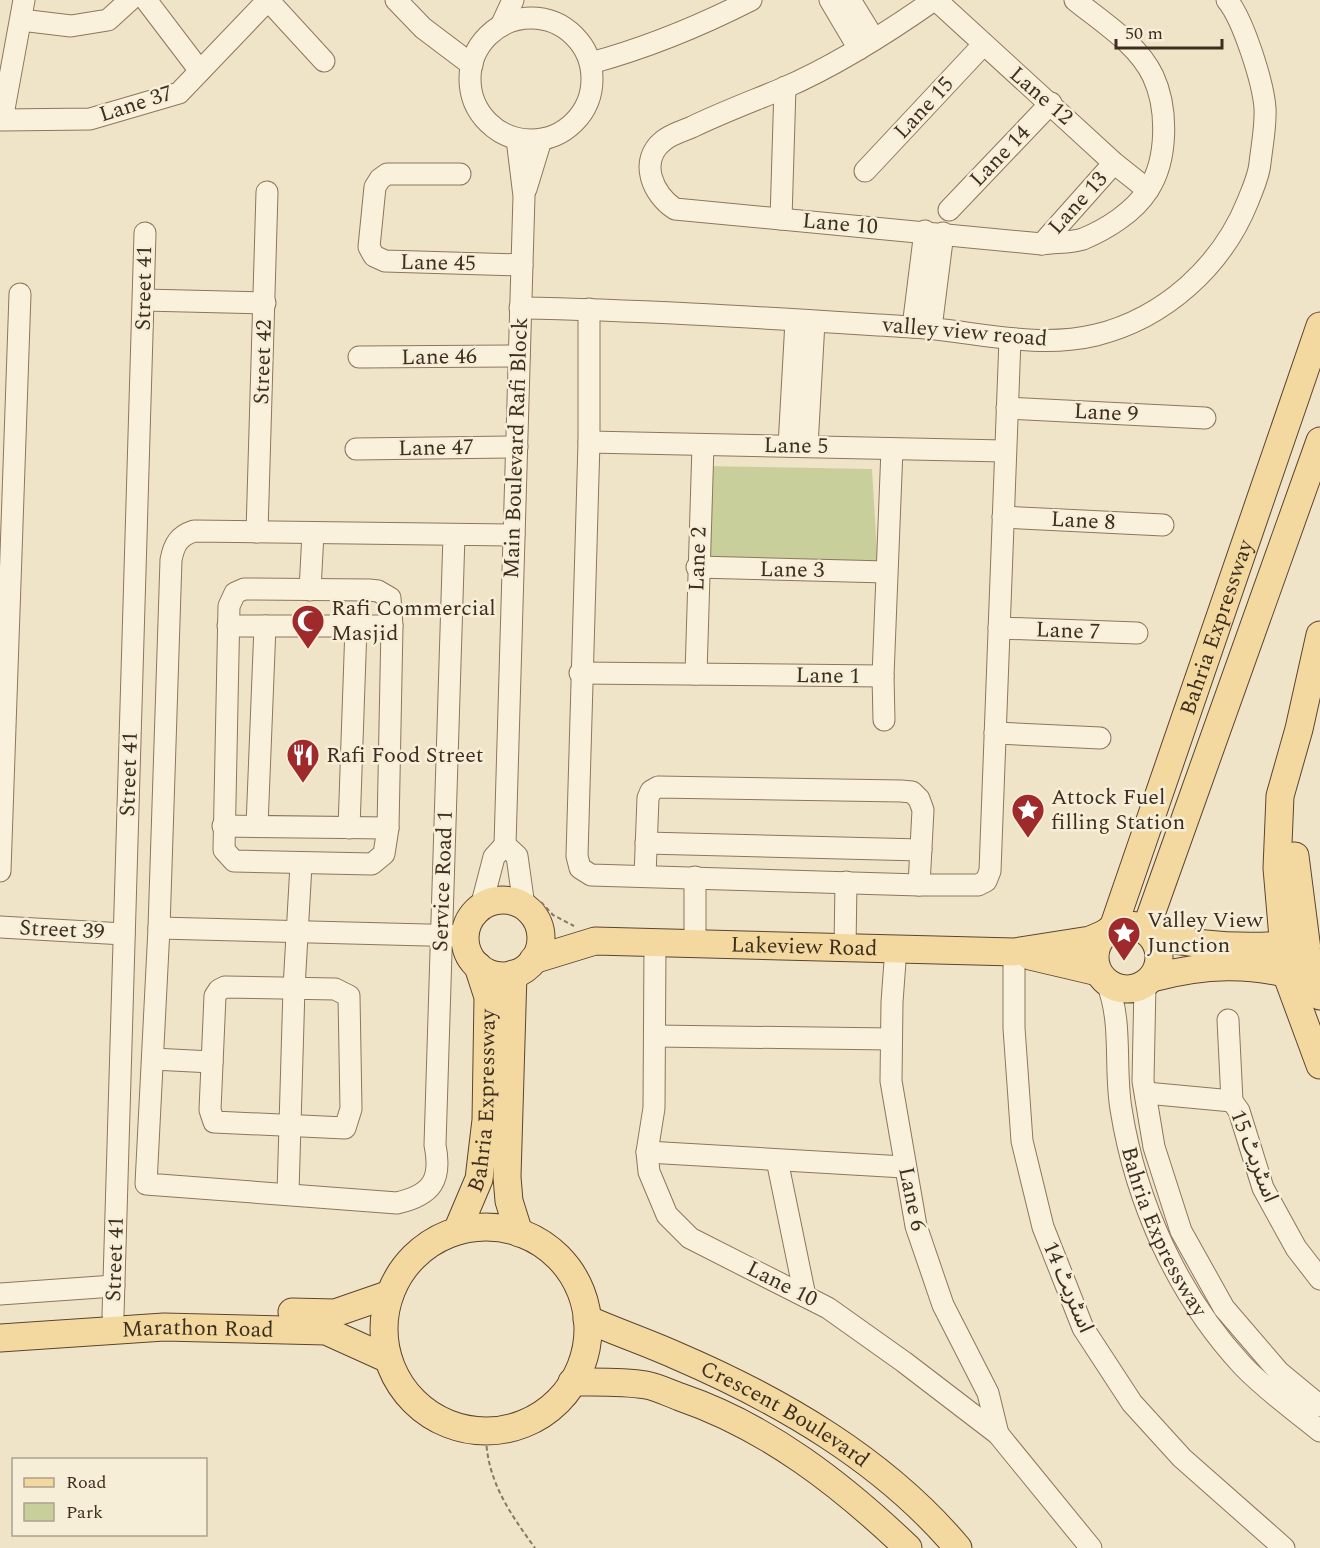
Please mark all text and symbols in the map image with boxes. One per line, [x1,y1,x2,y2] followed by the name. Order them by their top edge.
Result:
[1116,12,1222,50] scale bar
[1125,20,1163,47] text: 50 m
[1002,59,1080,133] street label: Lane 12
[886,69,962,147] street label: Lane 15
[95,77,177,131] street label: Lane 37
[962,117,1038,195] street label: Lane 14
[1040,164,1116,242] street label: Lane 13
[801,204,879,244] street label: Lane 10
[127,245,161,331] street label: Street 41
[400,246,476,280] street label: Lane 45
[880,308,1049,356] street label: valley view reoad
[495,317,537,579] street label: Main Boulevard Rafi Block
[245,319,281,405] street label: Street 42
[401,340,477,374] street label: Lane 46
[1073,395,1139,431] street label: Lane 9
[763,429,829,463] street label: Lane 5
[398,431,474,465] street label: Lane 47
[1050,503,1116,539] street label: Lane 8
[680,526,716,592] street label: Lane 2
[1171,534,1262,719] street label: Bahria Expressway
[759,553,825,587] street label: Lane 3
[331,592,496,650] place label: Rafi Commercial Masjid
[290,603,326,650] mosque icon: Rafi Commercial Masjid
[1035,613,1101,649] street label: Lane 7
[795,659,861,693] street label: Lane 1
[111,731,147,817] street label: Street 41
[285,737,321,784] restaurant icon: Rafi Food Street
[326,739,484,772] place label: Rafi Food Street
[1051,781,1185,839] place label: Attock Fuel filling Station
[1010,792,1046,839] place icon: Attock Fuel filling Station
[424,810,462,952] street label: Service Road 1
[1147,904,1264,962] place label: Valley View Junction
[19,911,105,949] street label: Street 39
[1106,915,1142,962] place icon: Valley View Junction
[730,928,878,965] street label: Lakeview Road
[459,1007,504,1198] street label: Bahria Expressway
[1221,1105,1287,1207] street label: اسٹریٹ 15
[1113,1143,1216,1325] street label: Bahria Expressway
[889,1164,935,1234] street label: Lane 6
[97,1216,133,1302] street label: Street 41
[1034,1236,1102,1338] street label: اسٹریٹ 14
[741,1252,823,1316] street label: Lane 10
[121,1310,274,1346] street label: Marathon Road
[695,1352,877,1476] street label: Crescent Boulevard
[12,1458,207,1536] legend
[66,1469,107,1496] text: Road
[66,1499,103,1526] text: Park

